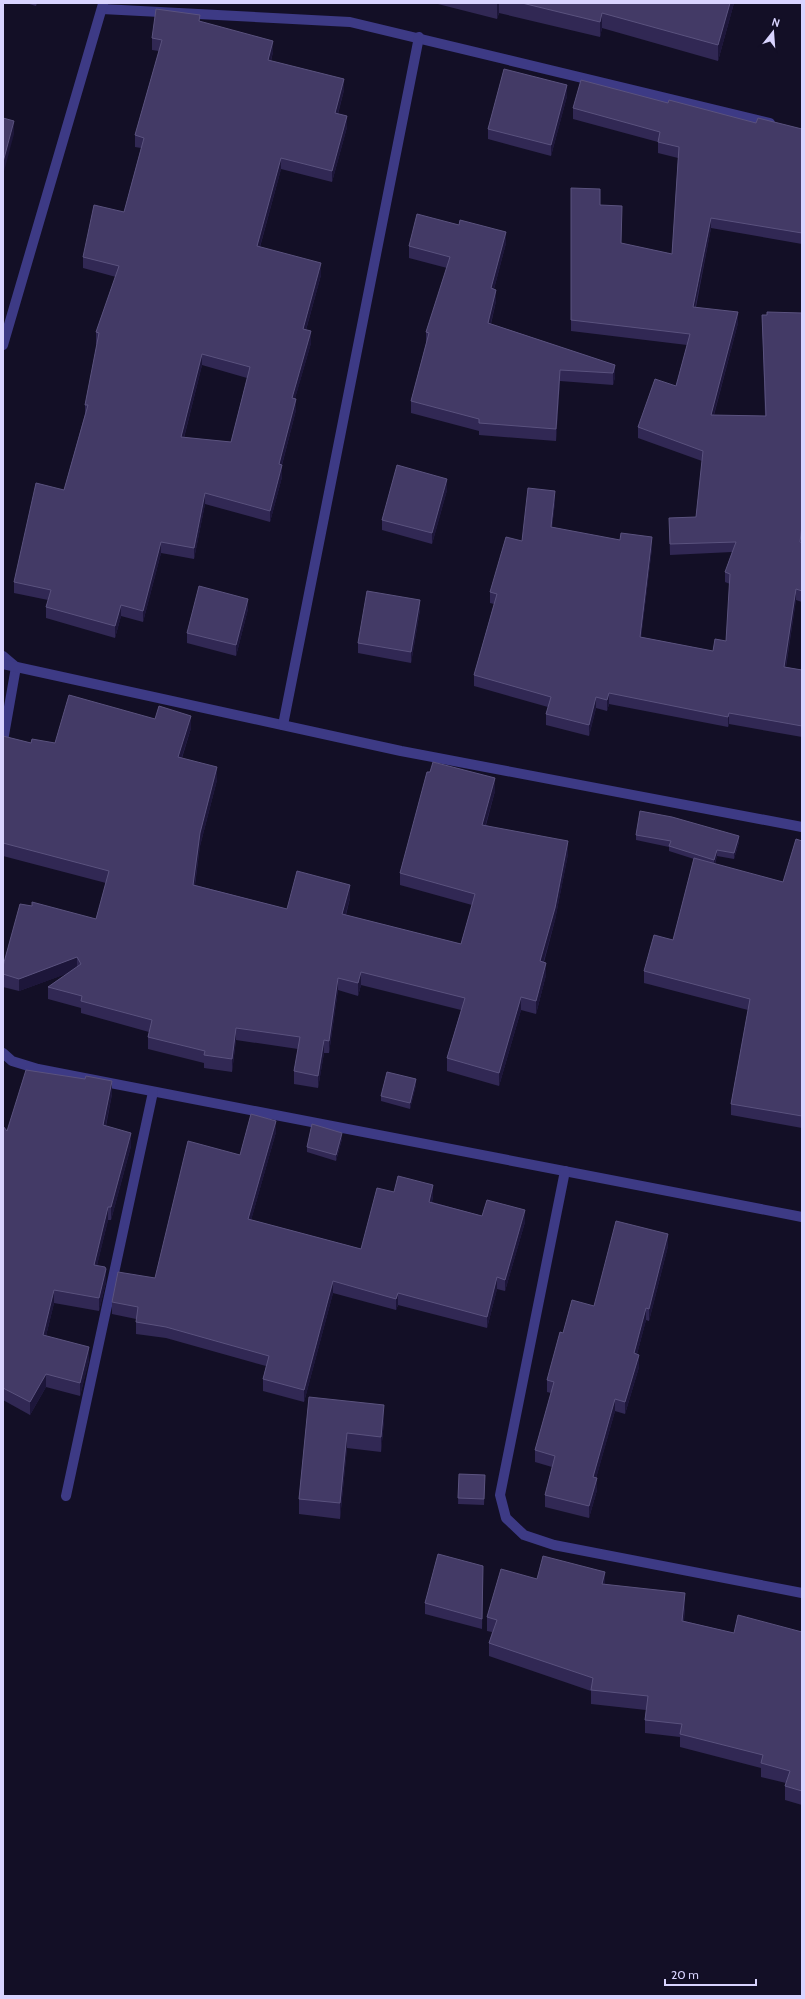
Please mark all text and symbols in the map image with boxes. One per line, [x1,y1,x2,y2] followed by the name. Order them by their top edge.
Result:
[753,12,793,52] north arrow
[770,15,782,30] text: N
[665,1961,756,1987] scale bar
[671,1967,699,1982] text: 20 m

